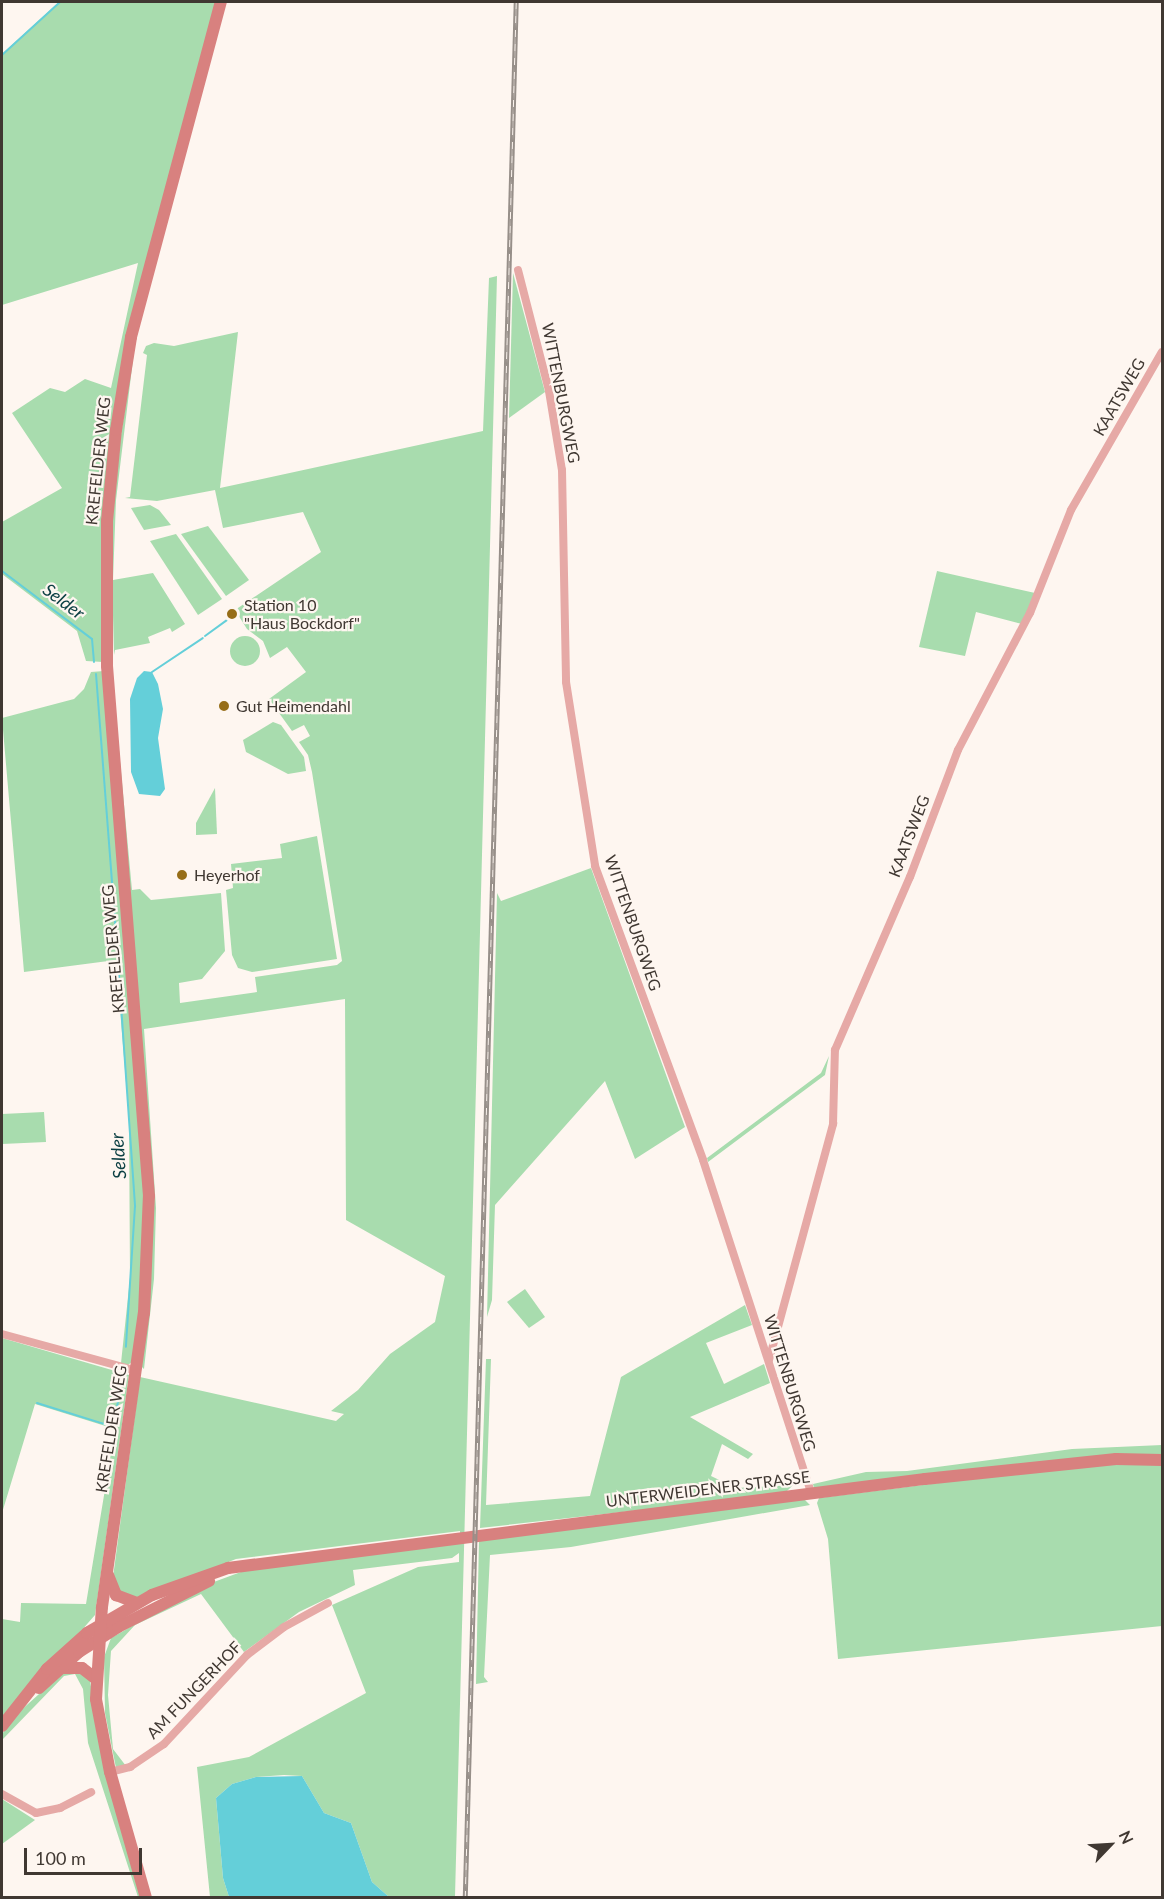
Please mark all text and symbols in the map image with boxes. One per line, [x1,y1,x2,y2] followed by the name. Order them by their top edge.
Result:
[538,321,584,465] street label: WITTENBURGWEG
[1089,355,1149,439] street label: KAATSWEG
[82,396,114,526] street label: KREFELDER WEG
[39,579,89,623] water label: Selder
[244,595,360,633] place label: Station 10 "Haus Bockdorf"
[225,607,239,621] marker: Station 10 "Haus Bockdorf"
[236,696,351,716] place label: Gut Heimendahl
[217,699,231,713] marker: Gut Heimendahl
[885,792,933,880] street label: KAATSWEG
[601,853,665,993] street label: WITTENBURGWEG
[194,865,260,885] place label: Heyerhof
[175,868,189,882] marker: Heyerhof
[98,884,128,1014] street label: KREFELDER WEG
[106,1132,130,1180] water label: Selder
[760,1312,820,1454] street label: WITTENBURGWEG
[91,1364,131,1494] street label: KREFELDER WEG
[605,1467,811,1511] street label: UNTERWEIDENER STRASSE
[143,1637,245,1743] street label: AM FUNGERHOF
[1080,1815,1140,1875] north arrow
[1116,1828,1138,1847] text: N
[27,1836,146,1874] scale bar
[35,1847,86,1869] text: 100 m

